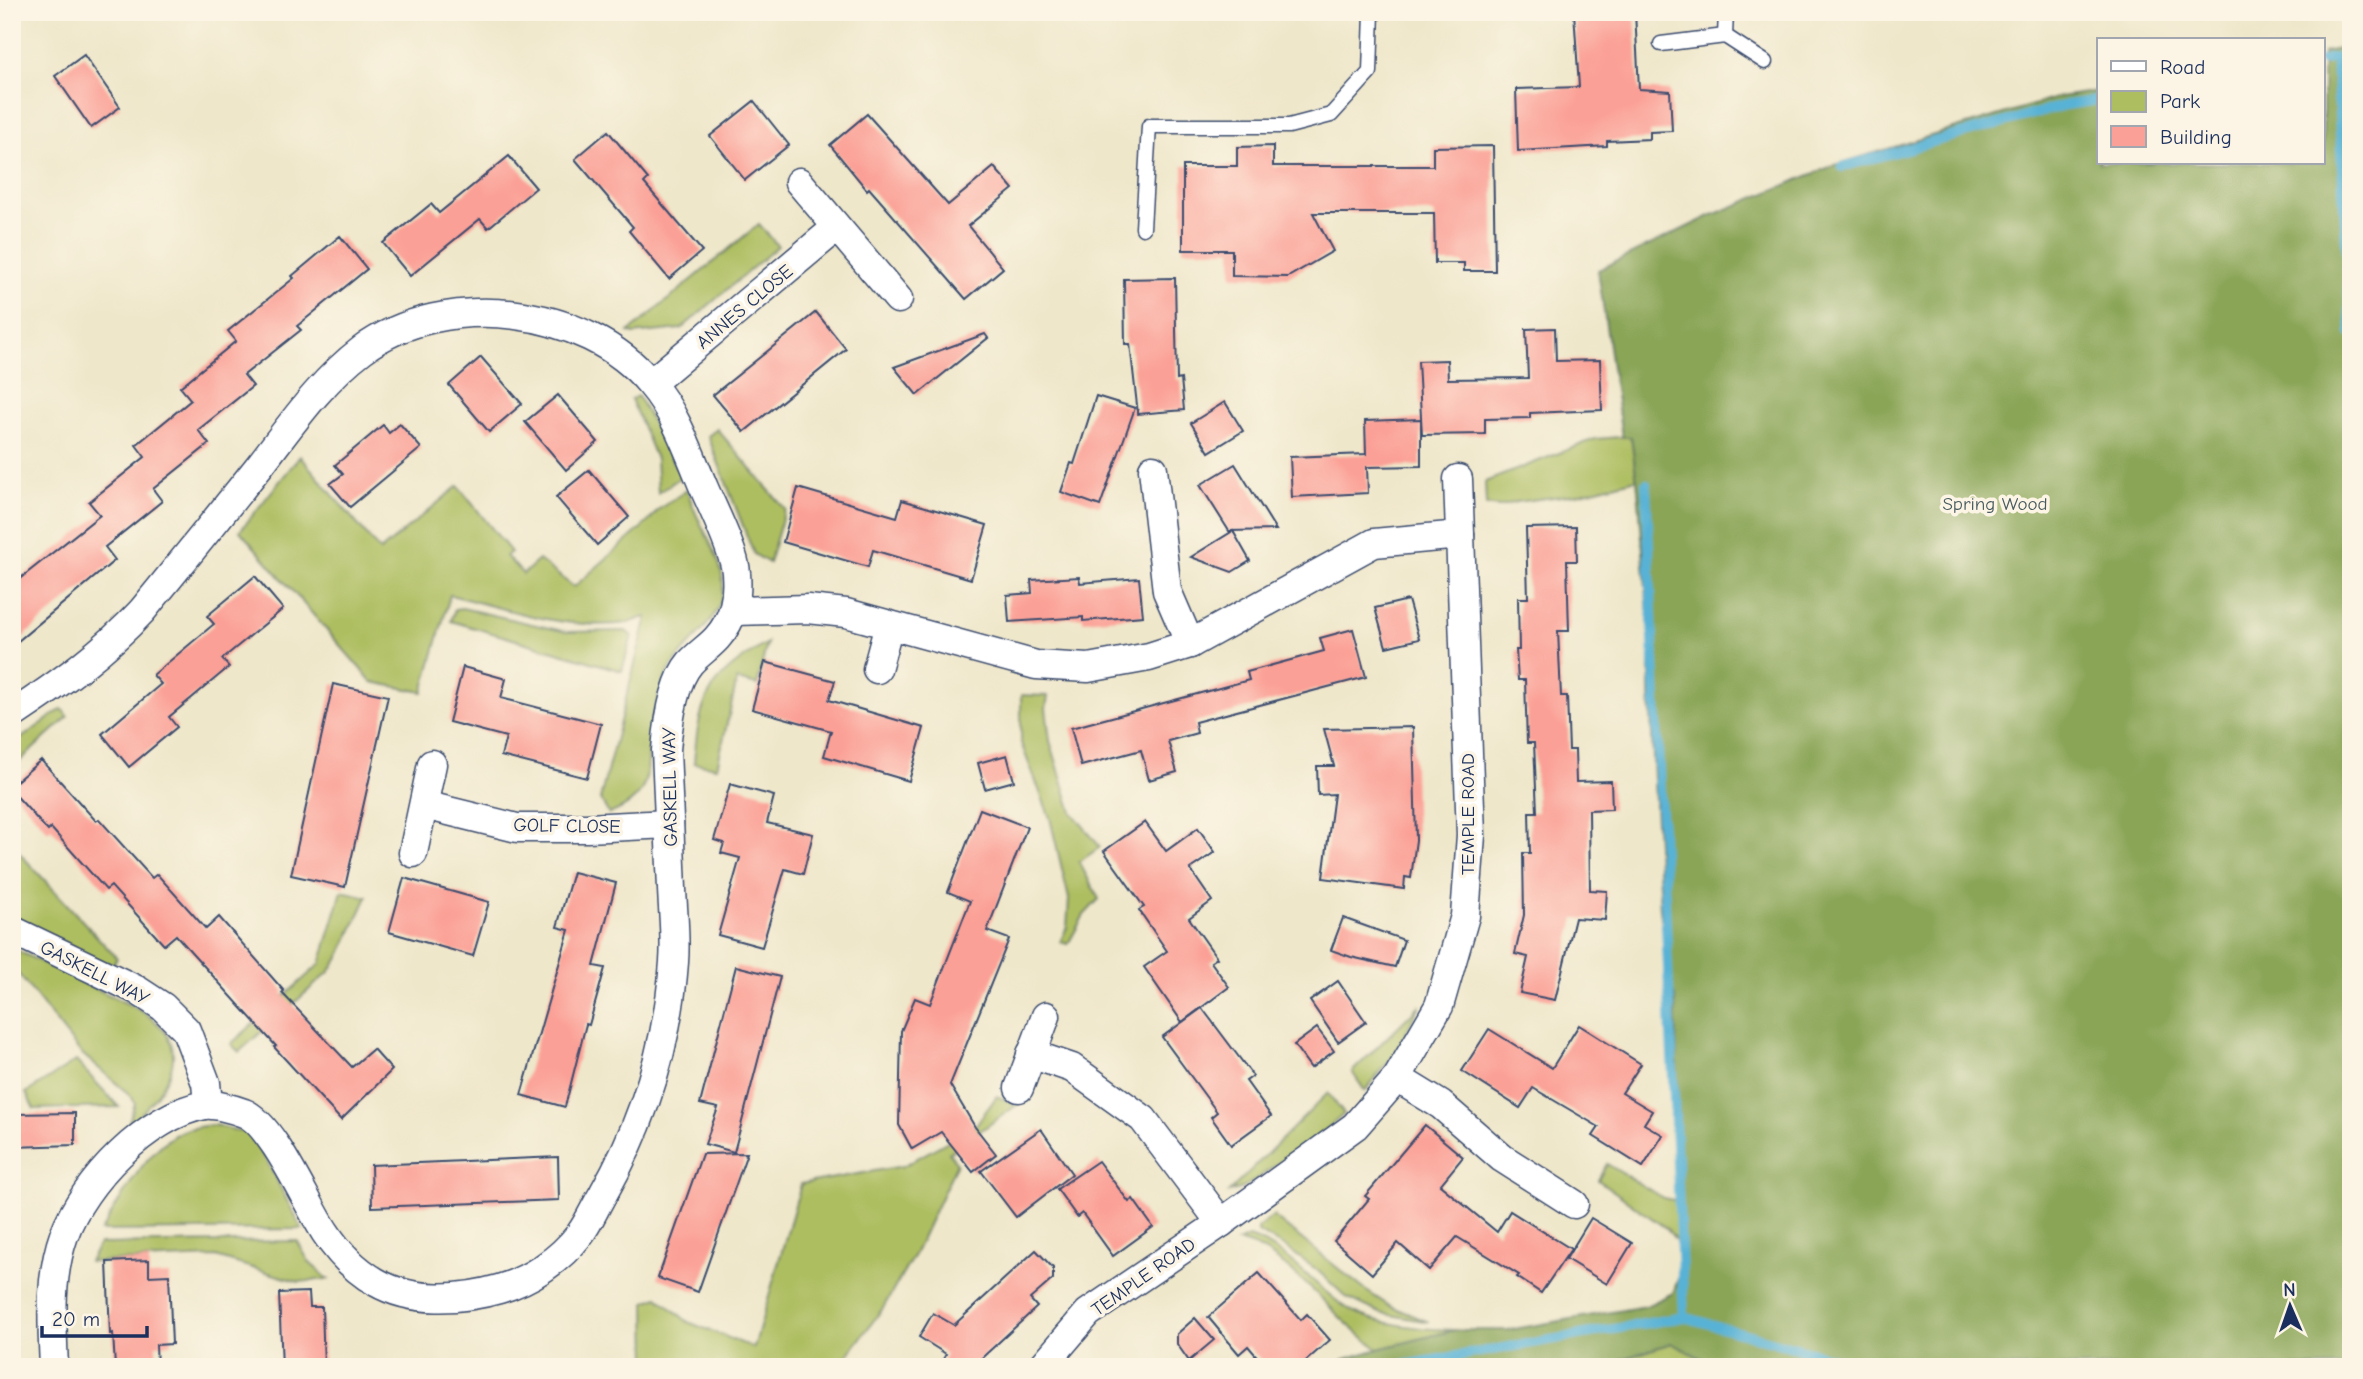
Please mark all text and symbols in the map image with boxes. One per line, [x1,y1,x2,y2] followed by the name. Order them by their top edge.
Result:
[2097,38,2324,164] legend
[2160,55,2205,79] text: Road
[2160,89,2200,113] text: Park
[2160,125,2232,149] text: Building
[692,260,797,353] street label: ANNES CLOSE
[1942,493,2048,515] park label: Spring Wood
[658,726,682,847] street label: GASKELL WAY
[1457,753,1479,875] street label: TEMPLE ROAD
[513,814,621,838] street label: GOLF CLOSE
[36,936,153,1010] street label: GASKELL WAY
[1087,1233,1200,1321] street label: TEMPLE ROAD
[2254,1270,2324,1340] north arrow
[2283,1279,2296,1301] text: N
[42,1295,147,1339] scale bar
[52,1307,100,1331] text: 20 m

